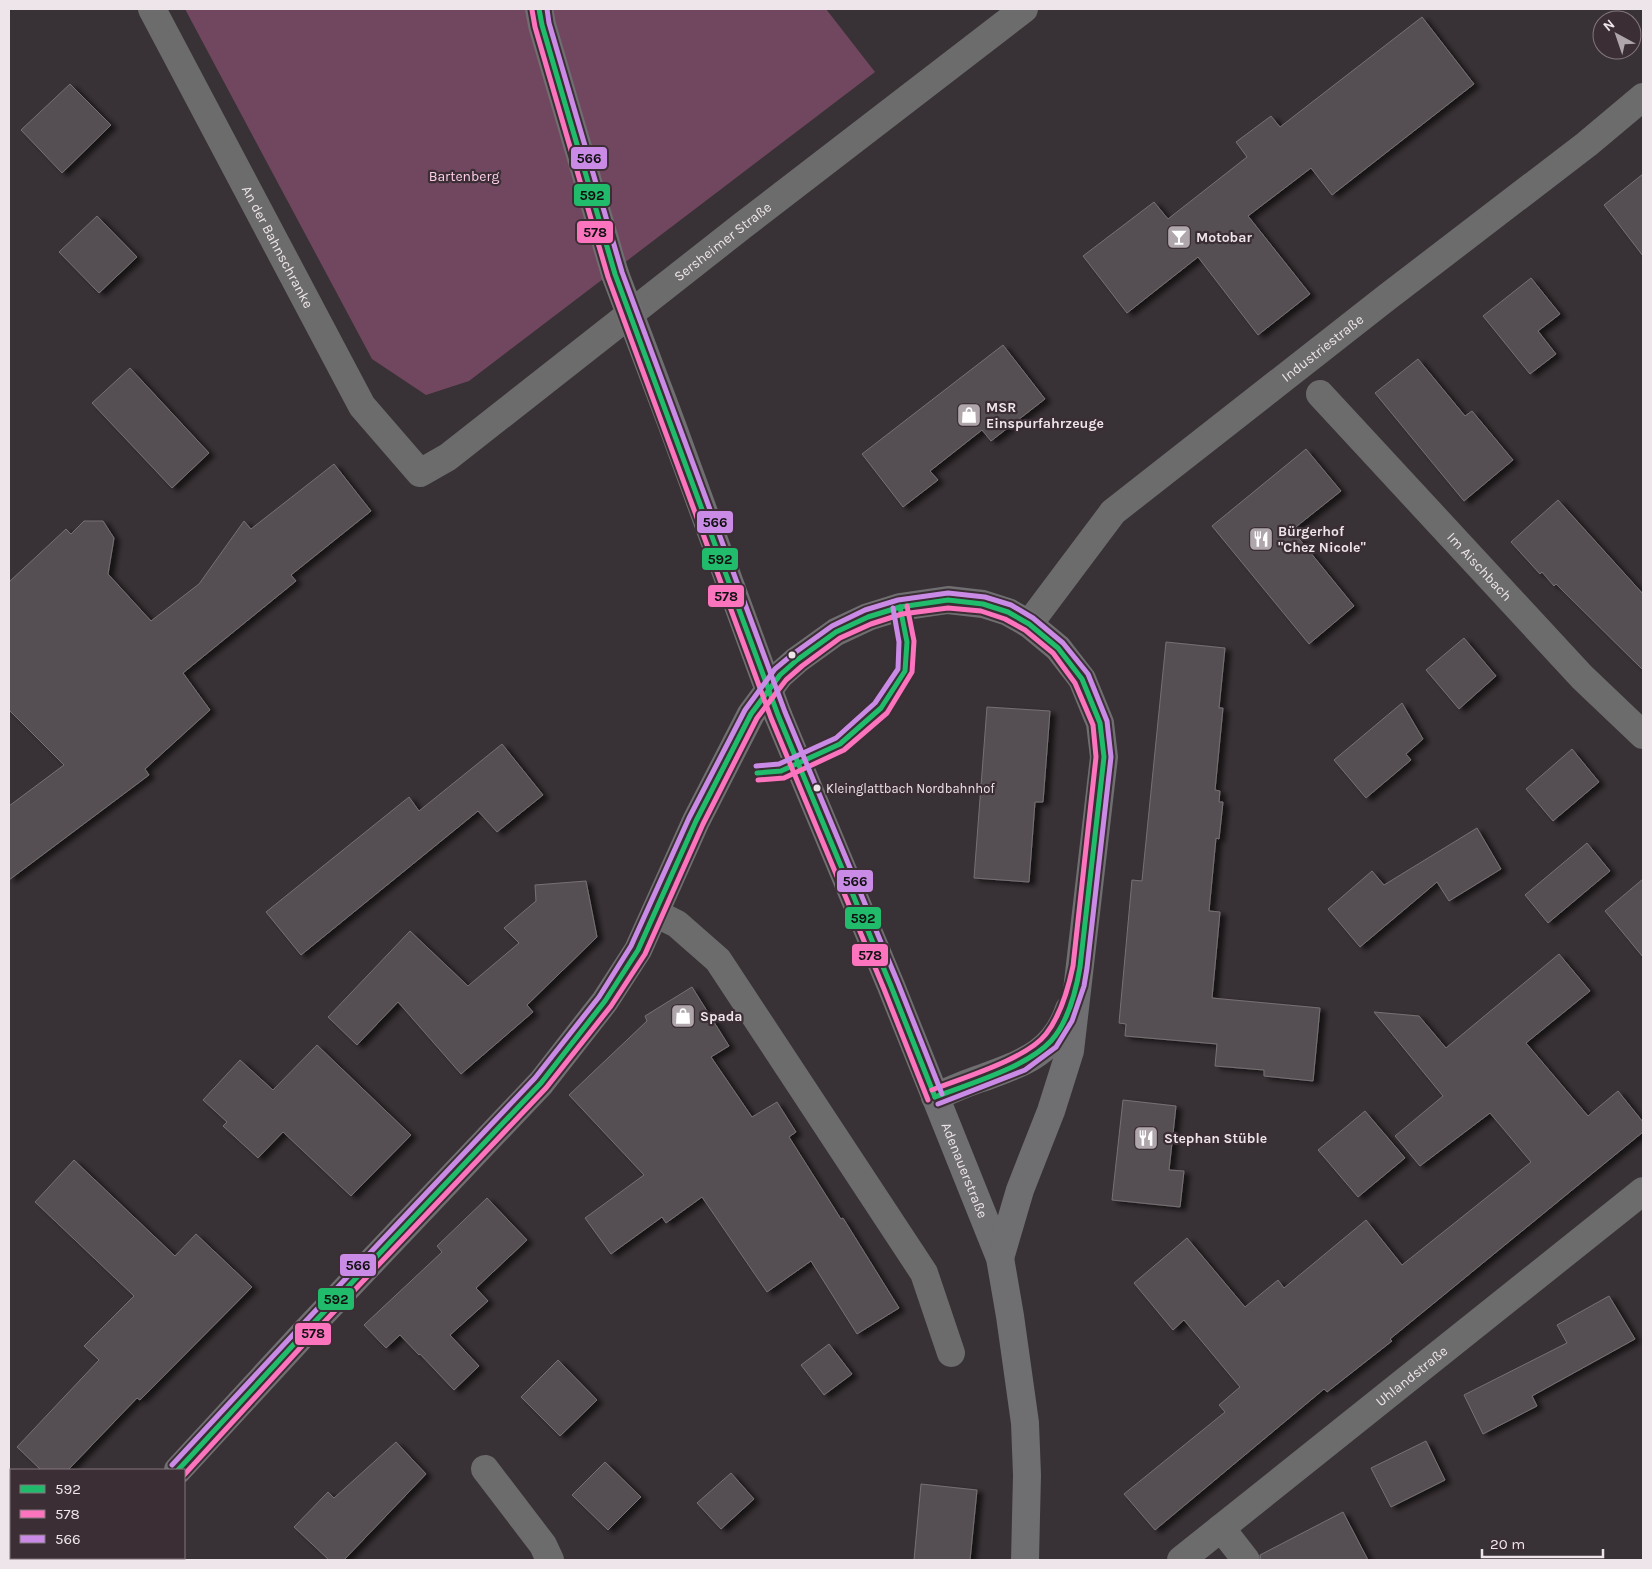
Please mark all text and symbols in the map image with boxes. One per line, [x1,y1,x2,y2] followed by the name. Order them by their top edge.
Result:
[1592,10,1642,60] north arrow
[1600,16,1618,35] text: N
[570,146,608,170] line badge: 566
[576,150,602,167] text: 566
[429,168,499,185] park label: Bartenberg
[238,183,317,311] street label: An der Bahnschranke
[573,183,611,207] line badge: 592
[579,187,605,204] text: 592
[671,199,775,285] street label: Sersheimer Straße
[576,220,614,244] line badge: 578
[583,224,607,241] text: 578
[1166,224,1192,250] bar icon: Motobar
[1196,229,1252,246] place label: Motobar
[1278,311,1367,386] street label: Industriestraße
[986,399,1104,432] place label: MSR Einspurfahrzeuge
[956,402,982,428] shop icon: MSR Einspurfahrzeuge
[696,510,734,534] line badge: 566
[702,514,728,531] text: 566
[1278,523,1366,556] place label: Bürgerhof "Chez Nicole"
[1248,526,1274,552] restaurant icon: Bürgerhof "Chez Nicole"
[1443,529,1515,605] street label: Im Aischbach
[701,547,739,571] line badge: 592
[707,551,733,568] text: 592
[707,584,745,608] line badge: 578
[714,588,738,605] text: 578
[787,650,797,660] unlabelled marker
[826,781,995,796] place label: Kleinglattbach Nordbahnhof
[812,783,822,793] marker: Kleinglattbach Nordbahnhof
[836,869,874,893] line badge: 566
[842,873,868,890] text: 566
[844,906,882,930] line badge: 592
[850,910,876,927] text: 592
[851,943,889,967] line badge: 578
[858,947,882,964] text: 578
[670,1003,696,1029] shop icon: Spada
[700,1008,742,1025] place label: Spada
[938,1120,991,1221] street label: Adenauerstraße
[1133,1125,1159,1151] restaurant icon: Stephan Stüble
[1164,1130,1267,1147] place label: Stephan Stüble
[339,1253,377,1277] line badge: 566
[345,1257,371,1274] text: 566
[317,1287,355,1311] line badge: 592
[323,1291,349,1308] text: 592
[294,1322,332,1346] line badge: 578
[301,1325,325,1342] text: 578
[1372,1342,1451,1410] street label: Uhlandstraße
[10,1469,185,1559] legend
[55,1480,81,1498] text: 592
[55,1505,80,1523] text: 578
[1482,1526,1603,1558] scale bar
[55,1530,81,1548] text: 566
[1490,1535,1525,1553] text: 20 m

